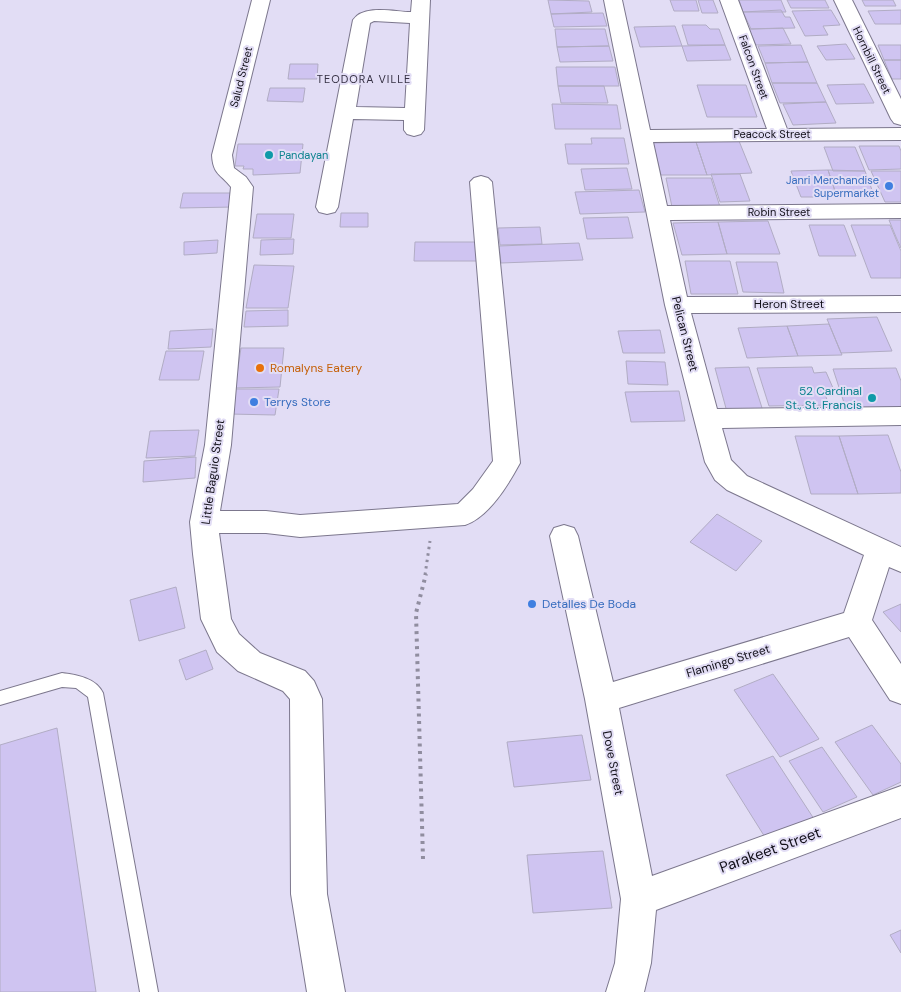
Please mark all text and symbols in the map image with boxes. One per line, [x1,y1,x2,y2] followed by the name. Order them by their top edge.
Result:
[850,24,894,96] street label: Hornbill Street
[736,33,772,101] street label: Falcon Street
[227,45,255,109] street label: Salud Street
[317,72,411,86] district label: TEODORA VILLE
[733,127,811,141] street label: Peacock Street
[279,148,328,162] place label: Pandayan
[263,149,275,161] marker: Pandayan
[786,173,879,200] place label: Janri Merchandise Supermarket
[883,180,895,192] marker: Janri Merchandise Supermarket
[748,205,810,219] street label: Robin Street
[668,295,702,373] street label: Pelican Street
[754,296,824,312] street label: Heron Street
[270,360,362,376] place label: Romalyns Eatery
[254,362,266,374] marker: Romalyns Eatery
[785,383,862,413] place label: 52 Cardinal St., St. Francis
[866,392,878,404] marker: 52 Cardinal St., St. Francis
[264,394,331,410] place label: Terrys Store
[248,396,260,408] marker: Terrys Store
[198,418,228,526] street label: Little Baguio Street
[542,596,636,612] place label: Detalles De Boda
[526,598,538,610] marker: Detalles De Boda
[684,641,772,681] street label: Flamingo Street
[599,730,627,797] street label: Dove Street
[717,822,824,878] street label: Parakeet Street

